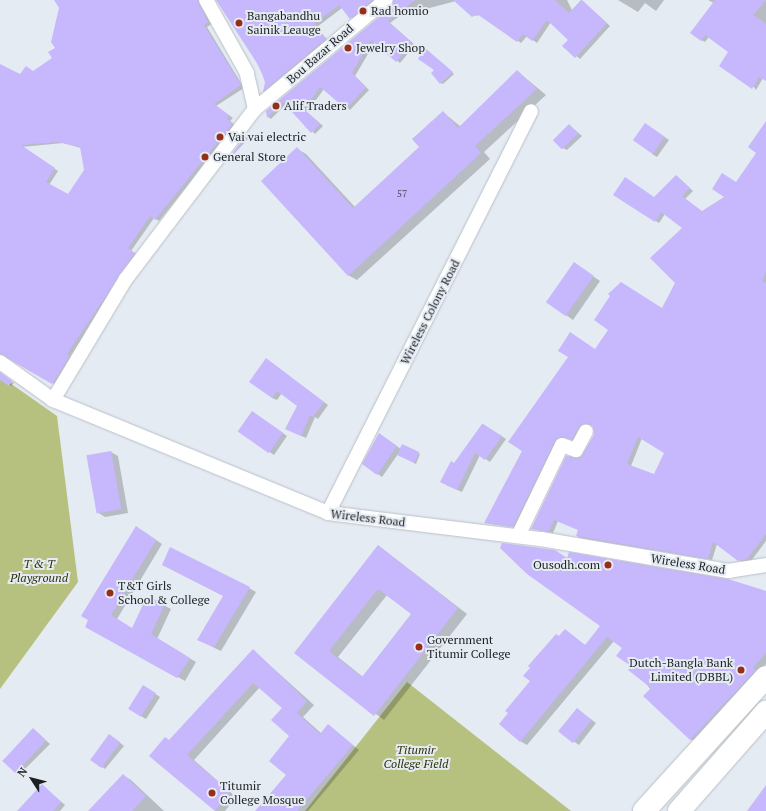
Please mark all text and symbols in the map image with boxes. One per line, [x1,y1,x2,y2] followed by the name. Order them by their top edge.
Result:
[371,4,429,18] place label: Rad homio
[358,6,368,16] marker: Rad homio
[247,9,321,37] place label: Bangabandhu Sainik Leauge
[234,18,244,28] marker: Bangabandhu Sainik Leauge
[284,21,356,87] street label: Bou Bazar Road
[356,41,425,55] place label: Jewelry Shop
[343,43,353,53] marker: Jewelry Shop
[284,99,347,113] place label: Alif Traders
[271,101,281,111] marker: Alif Traders
[228,130,306,144] place label: Vai vai electric
[215,132,225,142] marker: Vai vai electric
[213,150,286,164] place label: General Store
[200,152,210,162] marker: General Store
[397,188,407,200] house number: 57
[397,257,463,367] street label: Wireless Colony Road
[330,506,406,530] street label: Wireless Road
[650,551,726,577] street label: Wireless Road
[10,557,68,585] park label: T & T Playground
[533,558,600,572] place label: Ousodh.com
[603,560,613,570] marker: Ousodh.com
[118,579,210,607] place label: T&T Girls School & College
[105,588,115,598] marker: T&T Girls School & College
[427,633,511,661] place label: Government Titumir College
[414,642,424,652] marker: Government Titumir College
[629,656,733,684] place label: Dutch-Bangla Bank Limited (DBBL)
[736,665,746,675] marker: Dutch-Bangla Bank Limited (DBBL)
[384,743,448,771] park label: Titumir College Field
[12,759,52,799] north arrow
[14,764,30,779] text: N
[220,779,304,807] place label: Titumir College Mosque
[207,788,217,798] marker: Titumir College Mosque

